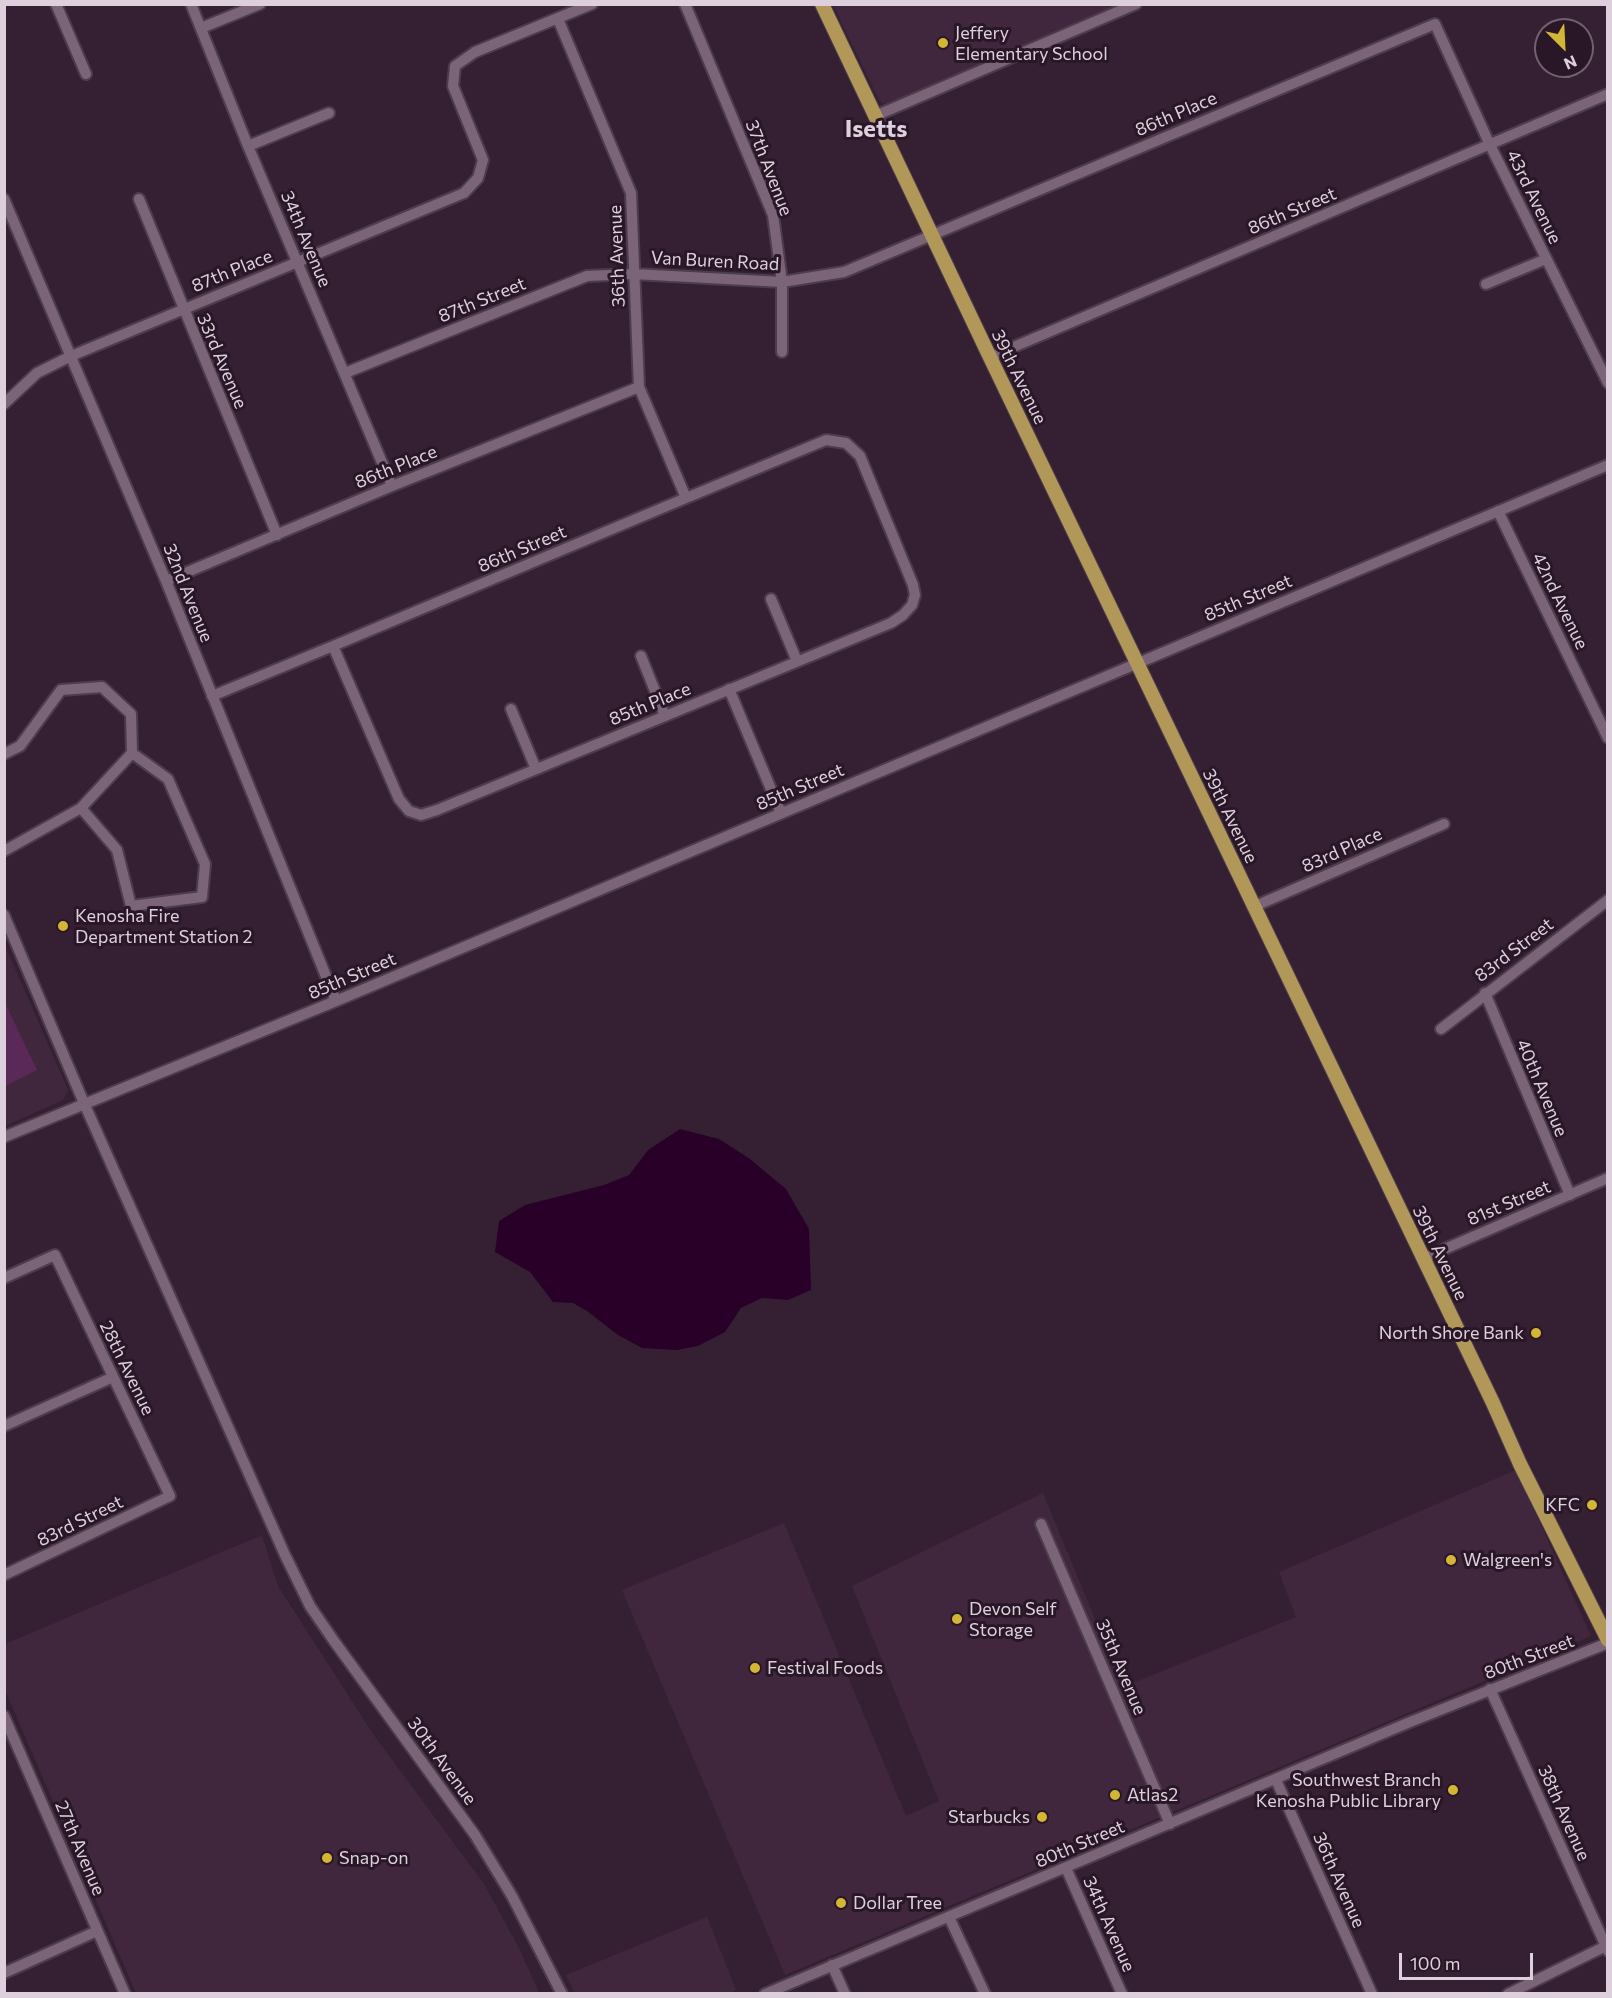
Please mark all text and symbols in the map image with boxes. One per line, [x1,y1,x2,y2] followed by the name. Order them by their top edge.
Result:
[1534,18,1594,78] north arrow
[955,22,1108,64] place label: Jeffery Elementary School
[936,36,950,50] marker: Jeffery Elementary School
[1561,52,1580,74] text: N
[1132,87,1220,141] street label: 86th Place
[845,115,907,143] district label: Isetts
[741,117,797,219] street label: 37th Avenue
[1502,147,1566,247] street label: 43rd Avenue
[1245,183,1339,239] street label: 86th Street
[276,188,336,290] street label: 34th Avenue
[604,204,630,308] street label: 36th Avenue
[188,245,276,297] street label: 87th Place
[650,247,780,275] street label: Van Buren Road
[435,273,529,327] street label: 87th Street
[192,310,252,412] street label: 33rd Avenue
[987,326,1051,428] street label: 39th Avenue
[352,441,440,493] street label: 86th Place
[475,521,569,577] street label: 86th Street
[158,541,218,645] street label: 32nd Avenue
[1527,549,1593,653] street label: 42nd Avenue
[1201,570,1295,626] street label: 85th Street
[606,678,694,730] street label: 85th Place
[753,759,847,815] street label: 85th Street
[1198,765,1262,867] street label: 39th Avenue
[1299,823,1385,877] street label: 83rd Place
[75,905,252,948] place label: Kenosha Fire Department Station 2
[1470,913,1558,987] street label: 83rd Street
[56,919,70,933] marker: Kenosha Fire Department Station 2
[305,948,399,1004] street label: 85th Street
[1512,1036,1572,1140] street label: 40th Avenue
[1464,1176,1554,1230] street label: 81st Street
[1408,1202,1472,1304] street label: 39th Avenue
[95,1317,159,1419] street label: 28th Avenue
[1379,1322,1524,1344] place label: North Shore Bank
[1529,1326,1543,1340] marker: North Shore Bank
[34,1491,126,1551] street label: 83rd Street
[1545,1494,1580,1516] place label: KFC
[1585,1498,1599,1512] marker: KFC
[1463,1549,1552,1571] place label: Walgreen's
[1444,1553,1458,1567] marker: Walgreen's
[969,1598,1057,1640] place label: Devon Self Storage
[950,1612,964,1626] marker: Devon Self Storage
[1091,1616,1151,1718] street label: 35th Avenue
[1481,1630,1577,1684] street label: 80th Street
[767,1657,883,1679] place label: Festival Foods
[748,1661,762,1675] marker: Festival Foods
[403,1713,481,1809] street label: 30th Avenue
[1533,1762,1595,1864] street label: 38th Avenue
[1256,1769,1441,1812] place label: Southwest Branch Kenosha Public Library
[1446,1783,1460,1797] marker: Southwest Branch Kenosha Public Library
[1127,1784,1178,1806] place label: Atlas2
[1108,1788,1122,1802] marker: Atlas2
[50,1797,110,1899] street label: 27th Avenue
[948,1806,1030,1828] place label: Starbucks
[1035,1810,1049,1824] marker: Starbucks
[1032,1816,1128,1872] street label: 80th Street
[1308,1829,1370,1931] street label: 36th Avenue
[339,1847,409,1869] place label: Snap-on
[320,1851,334,1865] marker: Snap-on
[1078,1873,1140,1975] street label: 34th Avenue
[853,1892,942,1914] place label: Dollar Tree
[834,1896,848,1910] marker: Dollar Tree
[1402,1941,1536,1979] scale bar
[1410,1952,1460,1974] text: 100 m

